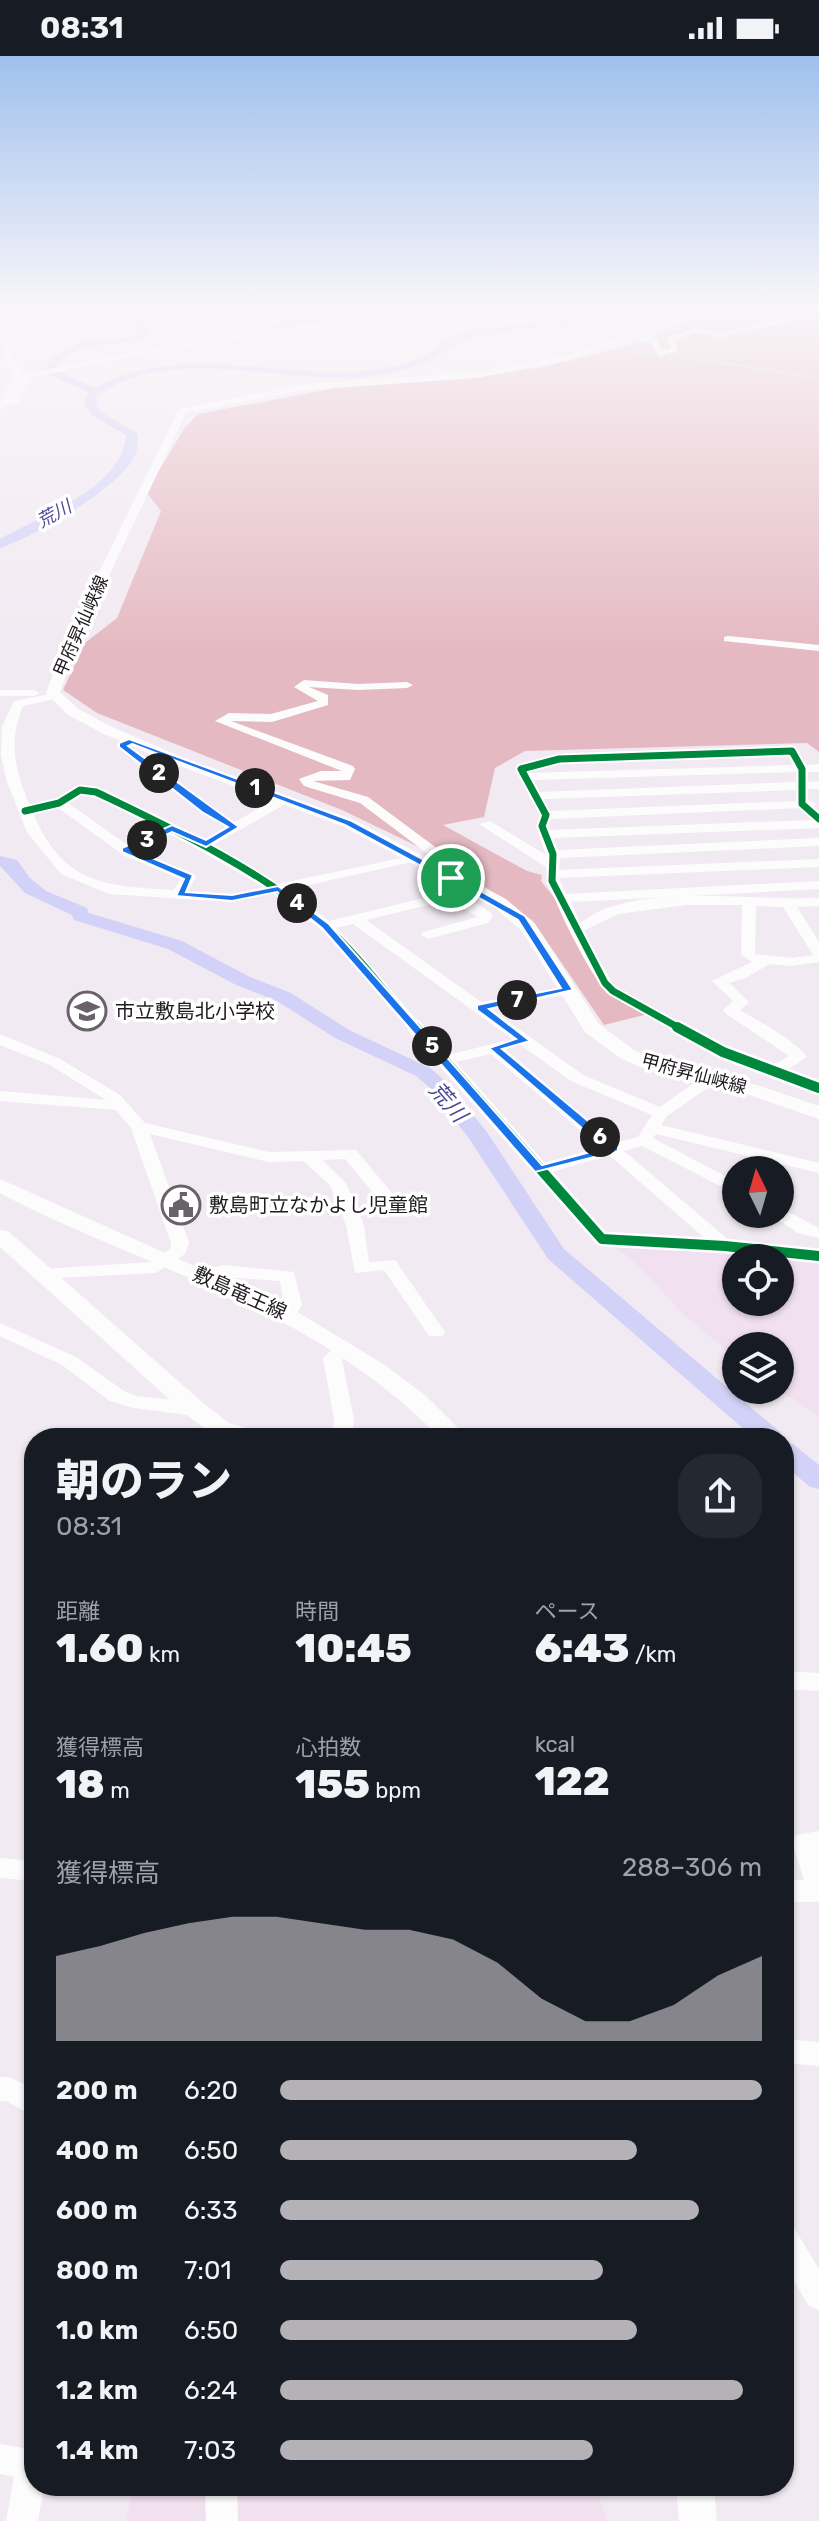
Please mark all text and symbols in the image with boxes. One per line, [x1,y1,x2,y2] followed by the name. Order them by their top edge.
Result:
[40,10,124,46] text: 08:31
[33,495,77,532] water label: 荒川
[49,572,113,680] street label: 甲府昇仙峡線
[139,753,179,793] pin: 2
[152,759,166,786] text: 2
[235,768,275,808] pin: 1
[250,774,260,801] text: 1
[127,820,167,860] pin: 3
[140,826,154,853] text: 3
[417,844,485,912] pin
[429,856,473,900] icon: arrive
[277,883,317,923] pin: 4
[289,889,305,916] text: 4
[497,980,537,1020] pin: 7
[511,986,523,1013] text: 7
[66,990,108,1032] school or university icon: 市立敷島北小学校
[115,999,275,1023] place label: 市立敷島北小学校
[412,1026,452,1066] pin: 5
[425,1032,439,1059] text: 5
[639,1049,749,1099] street label: 甲府昇仙峡線
[423,1077,474,1129] water label: 荒川
[580,1117,620,1157] pin: 6
[593,1123,607,1150] text: 6
[722,1156,794,1228] north arrow
[722,1156,794,1404] map controls
[160,1184,202,1226] public building icon: 敷島町立なかよし児童館
[209,1193,428,1217] place label: 敷島町立なかよし児童館
[722,1244,794,1316] button: locate
[189,1262,291,1324] street label: 敷島竜王線
[722,1332,794,1404] button: layers
[678,1454,762,1538] button: share
[56,1455,232,1507] text: 朝のラン
[56,1511,122,1542] text: 08:31
[56,1598,100,1625] text: 距離
[295,1598,339,1625] text: 時間
[535,1598,600,1625] text: ペース
[56,1625,144,1672] text: 1.60
[295,1625,412,1672] text: 10:45
[535,1625,630,1672] text: 6:43
[144,1641,180,1668] text: km
[630,1641,676,1668] text: /km
[535,1731,575,1758] text: kcal
[56,1734,144,1761] text: 獲得標高
[295,1734,361,1761] text: 心拍数
[535,1758,610,1805] text: 122
[56,1761,105,1808] text: 18
[295,1761,370,1808] text: 155
[105,1777,130,1804] text: m
[370,1777,421,1804] text: bpm
[622,1852,762,1883] text: 288–306 m
[56,1858,160,1889] text: 獲得標高
[56,2075,138,2106] text: 200 m
[184,2075,238,2106] text: 6:20
[56,2135,138,2166] text: 400 m
[184,2135,238,2166] text: 6:50
[56,2195,138,2226] text: 600 m
[184,2195,238,2226] text: 6:33
[56,2255,138,2286] text: 800 m
[184,2255,232,2286] text: 7:01
[56,2315,138,2346] text: 1.0 km
[184,2315,238,2346] text: 6:50
[56,2375,138,2406] text: 1.2 km
[184,2375,238,2406] text: 6:24
[56,2435,138,2466] text: 1.4 km
[184,2435,236,2466] text: 7:03

